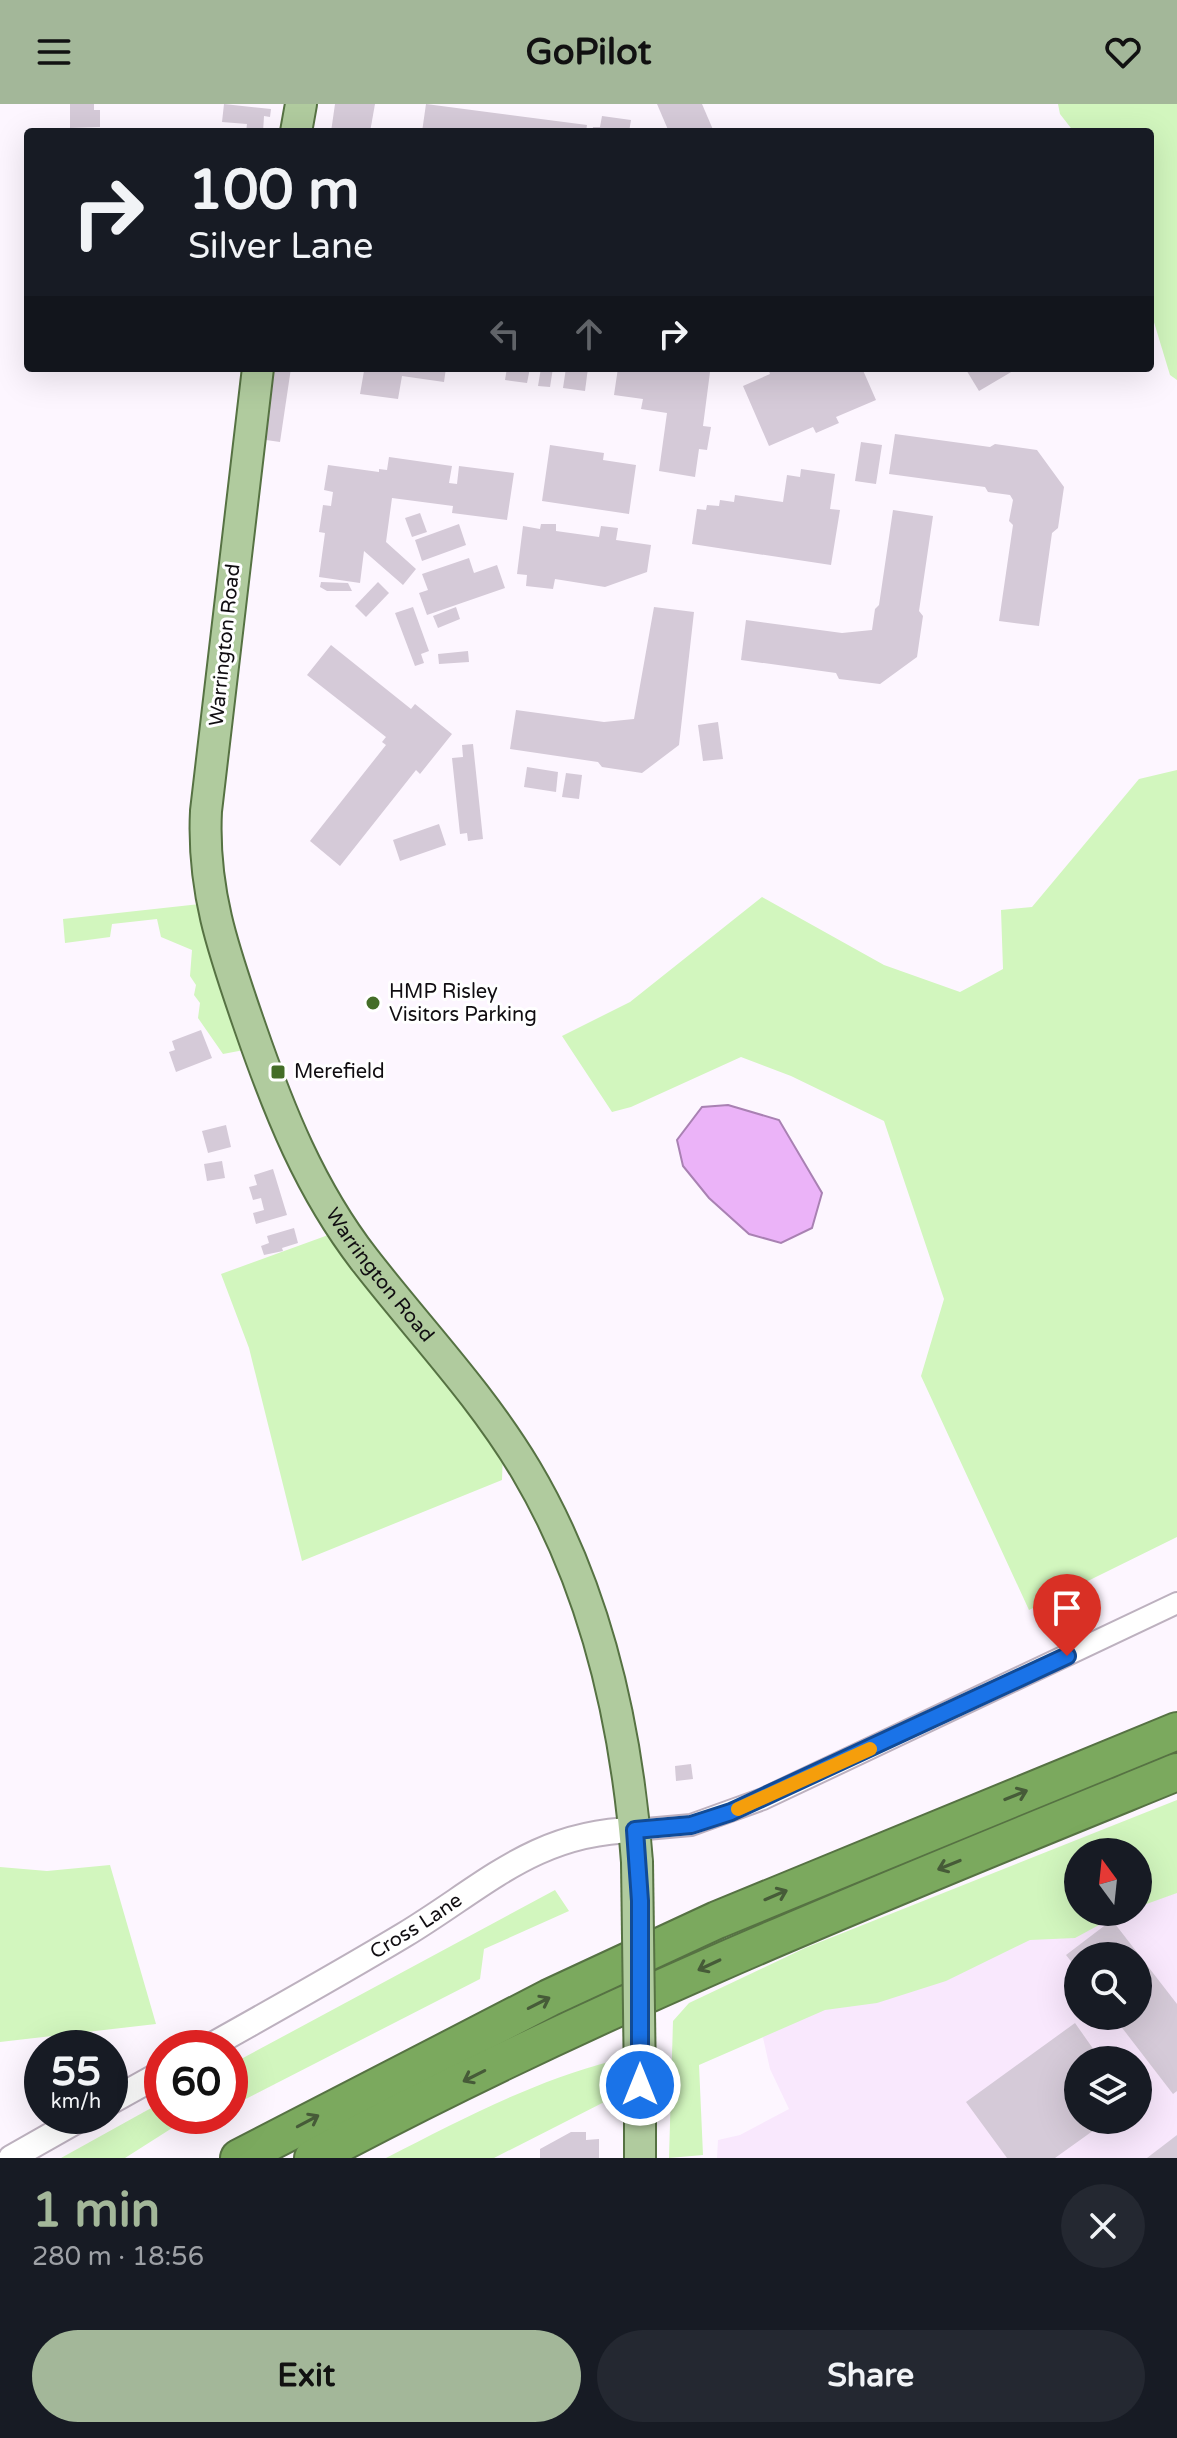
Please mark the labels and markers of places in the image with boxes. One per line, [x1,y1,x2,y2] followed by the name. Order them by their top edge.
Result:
[389,980,537,1027] place label: HMP Risley Visitors Parking
[364,994,382,1012] marker: HMP Risley Visitors Parking
[294,1060,385,1084] place label: Merefield
[269,1063,287,1081] marker: Merefield
[1033,1574,1101,1656] pin

